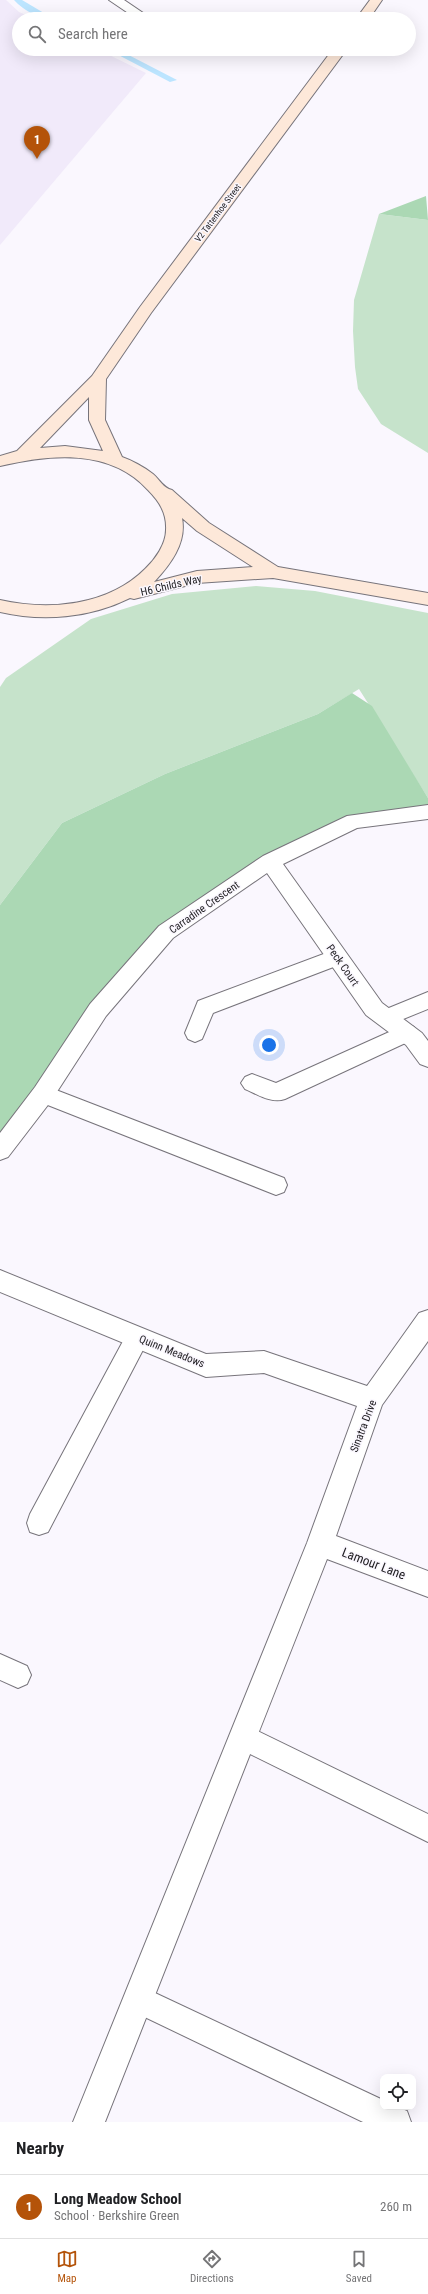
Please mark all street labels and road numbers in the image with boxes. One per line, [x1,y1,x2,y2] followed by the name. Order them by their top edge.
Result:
[193,182,243,244] street label: V2 Tattenhoe Street
[139,572,203,599] street label: H6 Childs Way
[167,878,242,936] street label: Carradine Crescent
[324,942,362,989] street label: Peck Court
[137,1332,206,1371] street label: Quinn Meadows
[348,1398,379,1454] street label: Sinatra Drive
[340,1545,408,1582] street label: Lamour Lane

